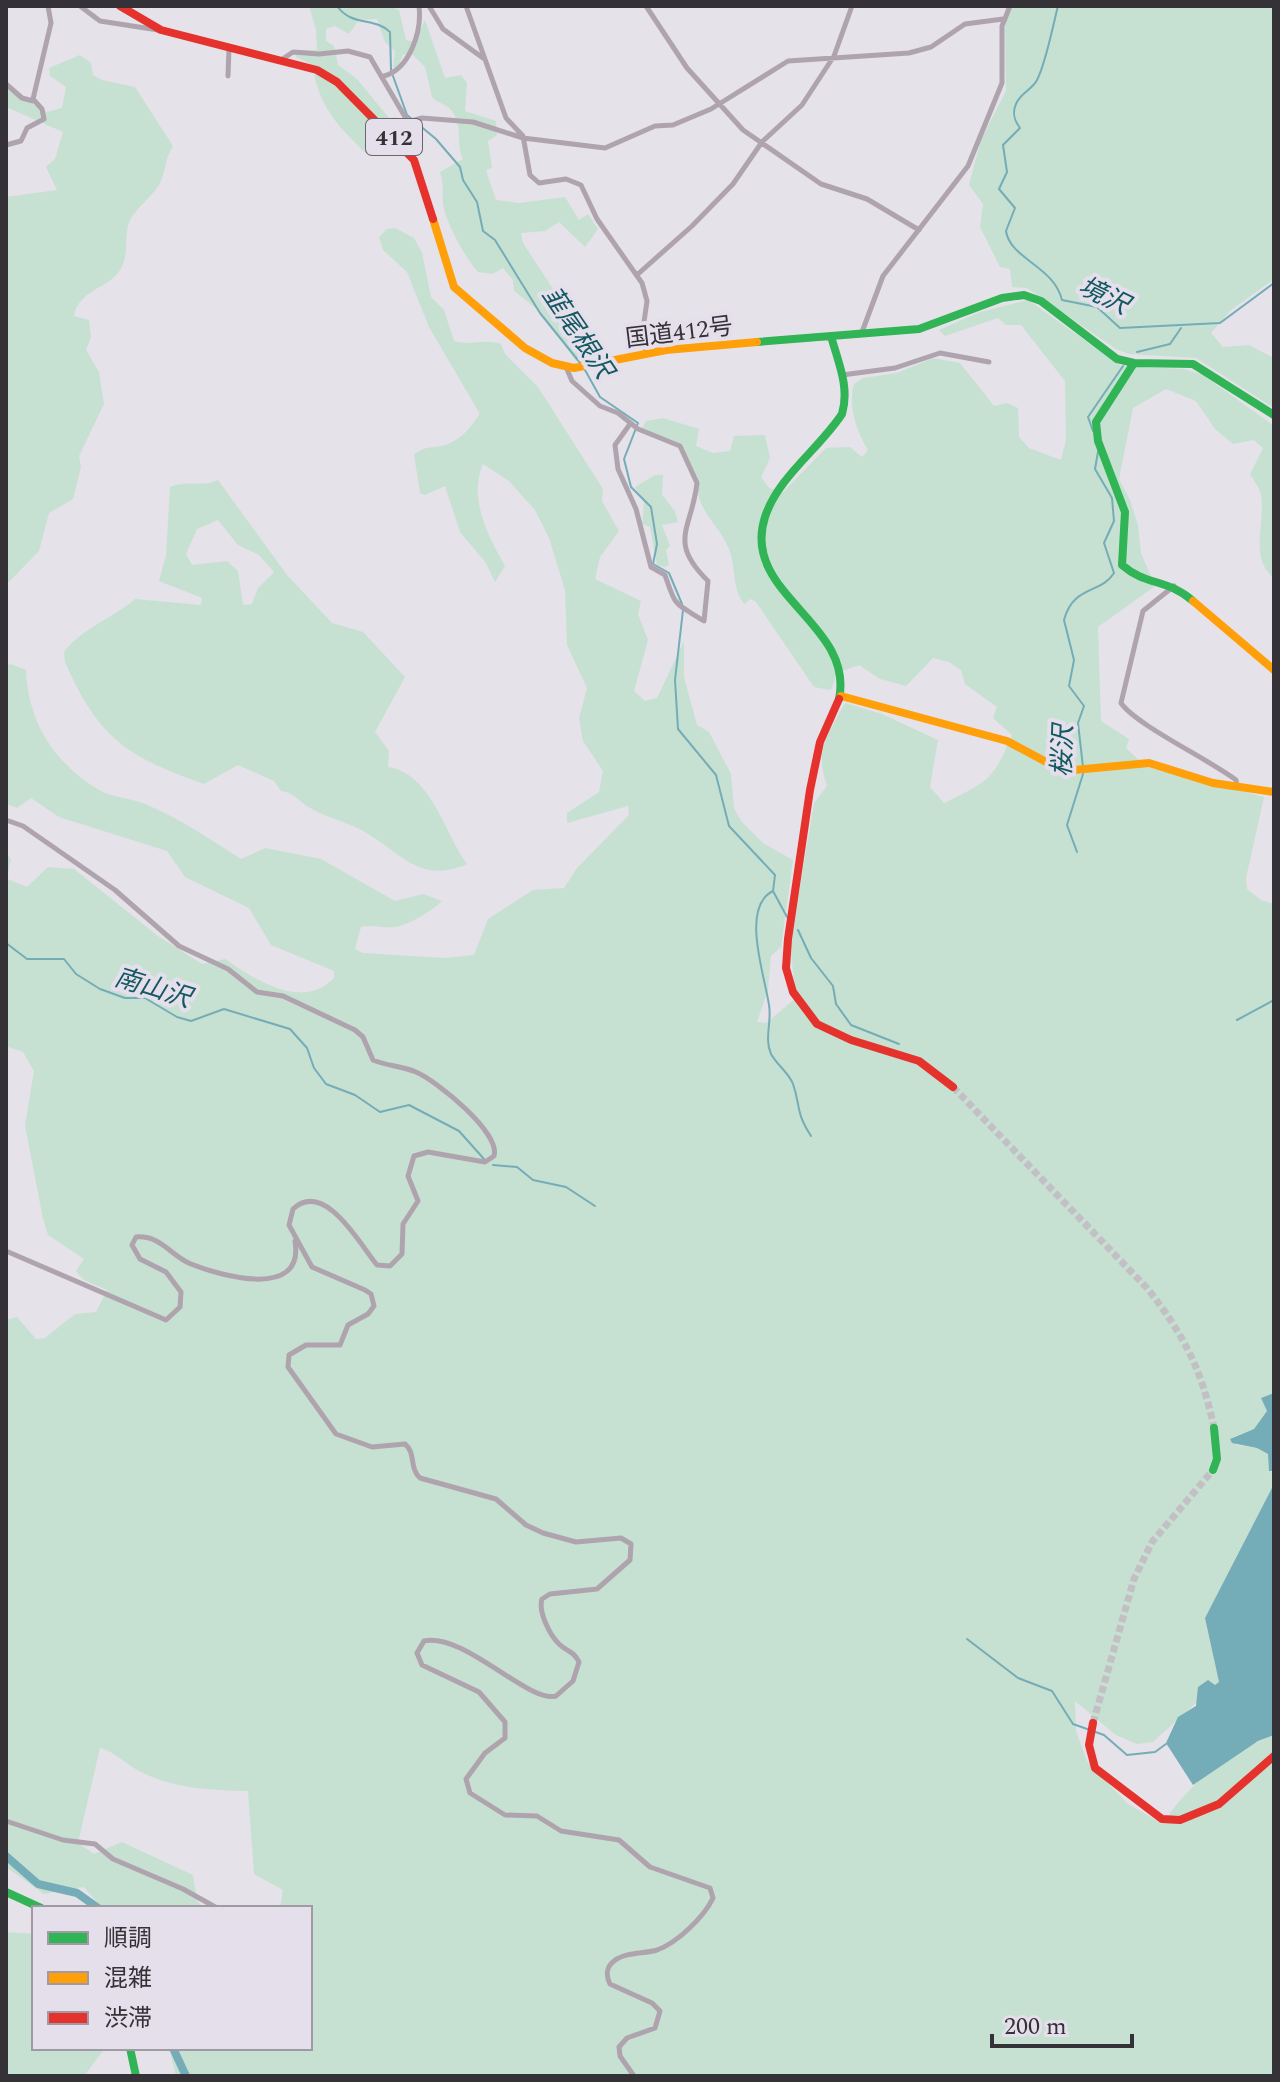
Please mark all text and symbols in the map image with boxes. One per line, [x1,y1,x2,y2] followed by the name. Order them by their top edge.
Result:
[366,119,422,155] road number: 412
[1071,267,1138,327] water label: 境沢
[532,278,625,389] water label: 韮尾根沢
[623,309,735,357] street label: 国道412号
[1042,721,1084,778] water label: 桜沢
[110,957,199,1019] water label: 南山沢
[32,1906,312,2050] legend
[104,1921,152,1957] text: 順調
[104,1961,152,1997] text: 混雑
[992,1998,1132,2048] scale bar
[104,2001,152,2037] text: 渋滞
[1004,2009,1067,2045] text: 200 m

